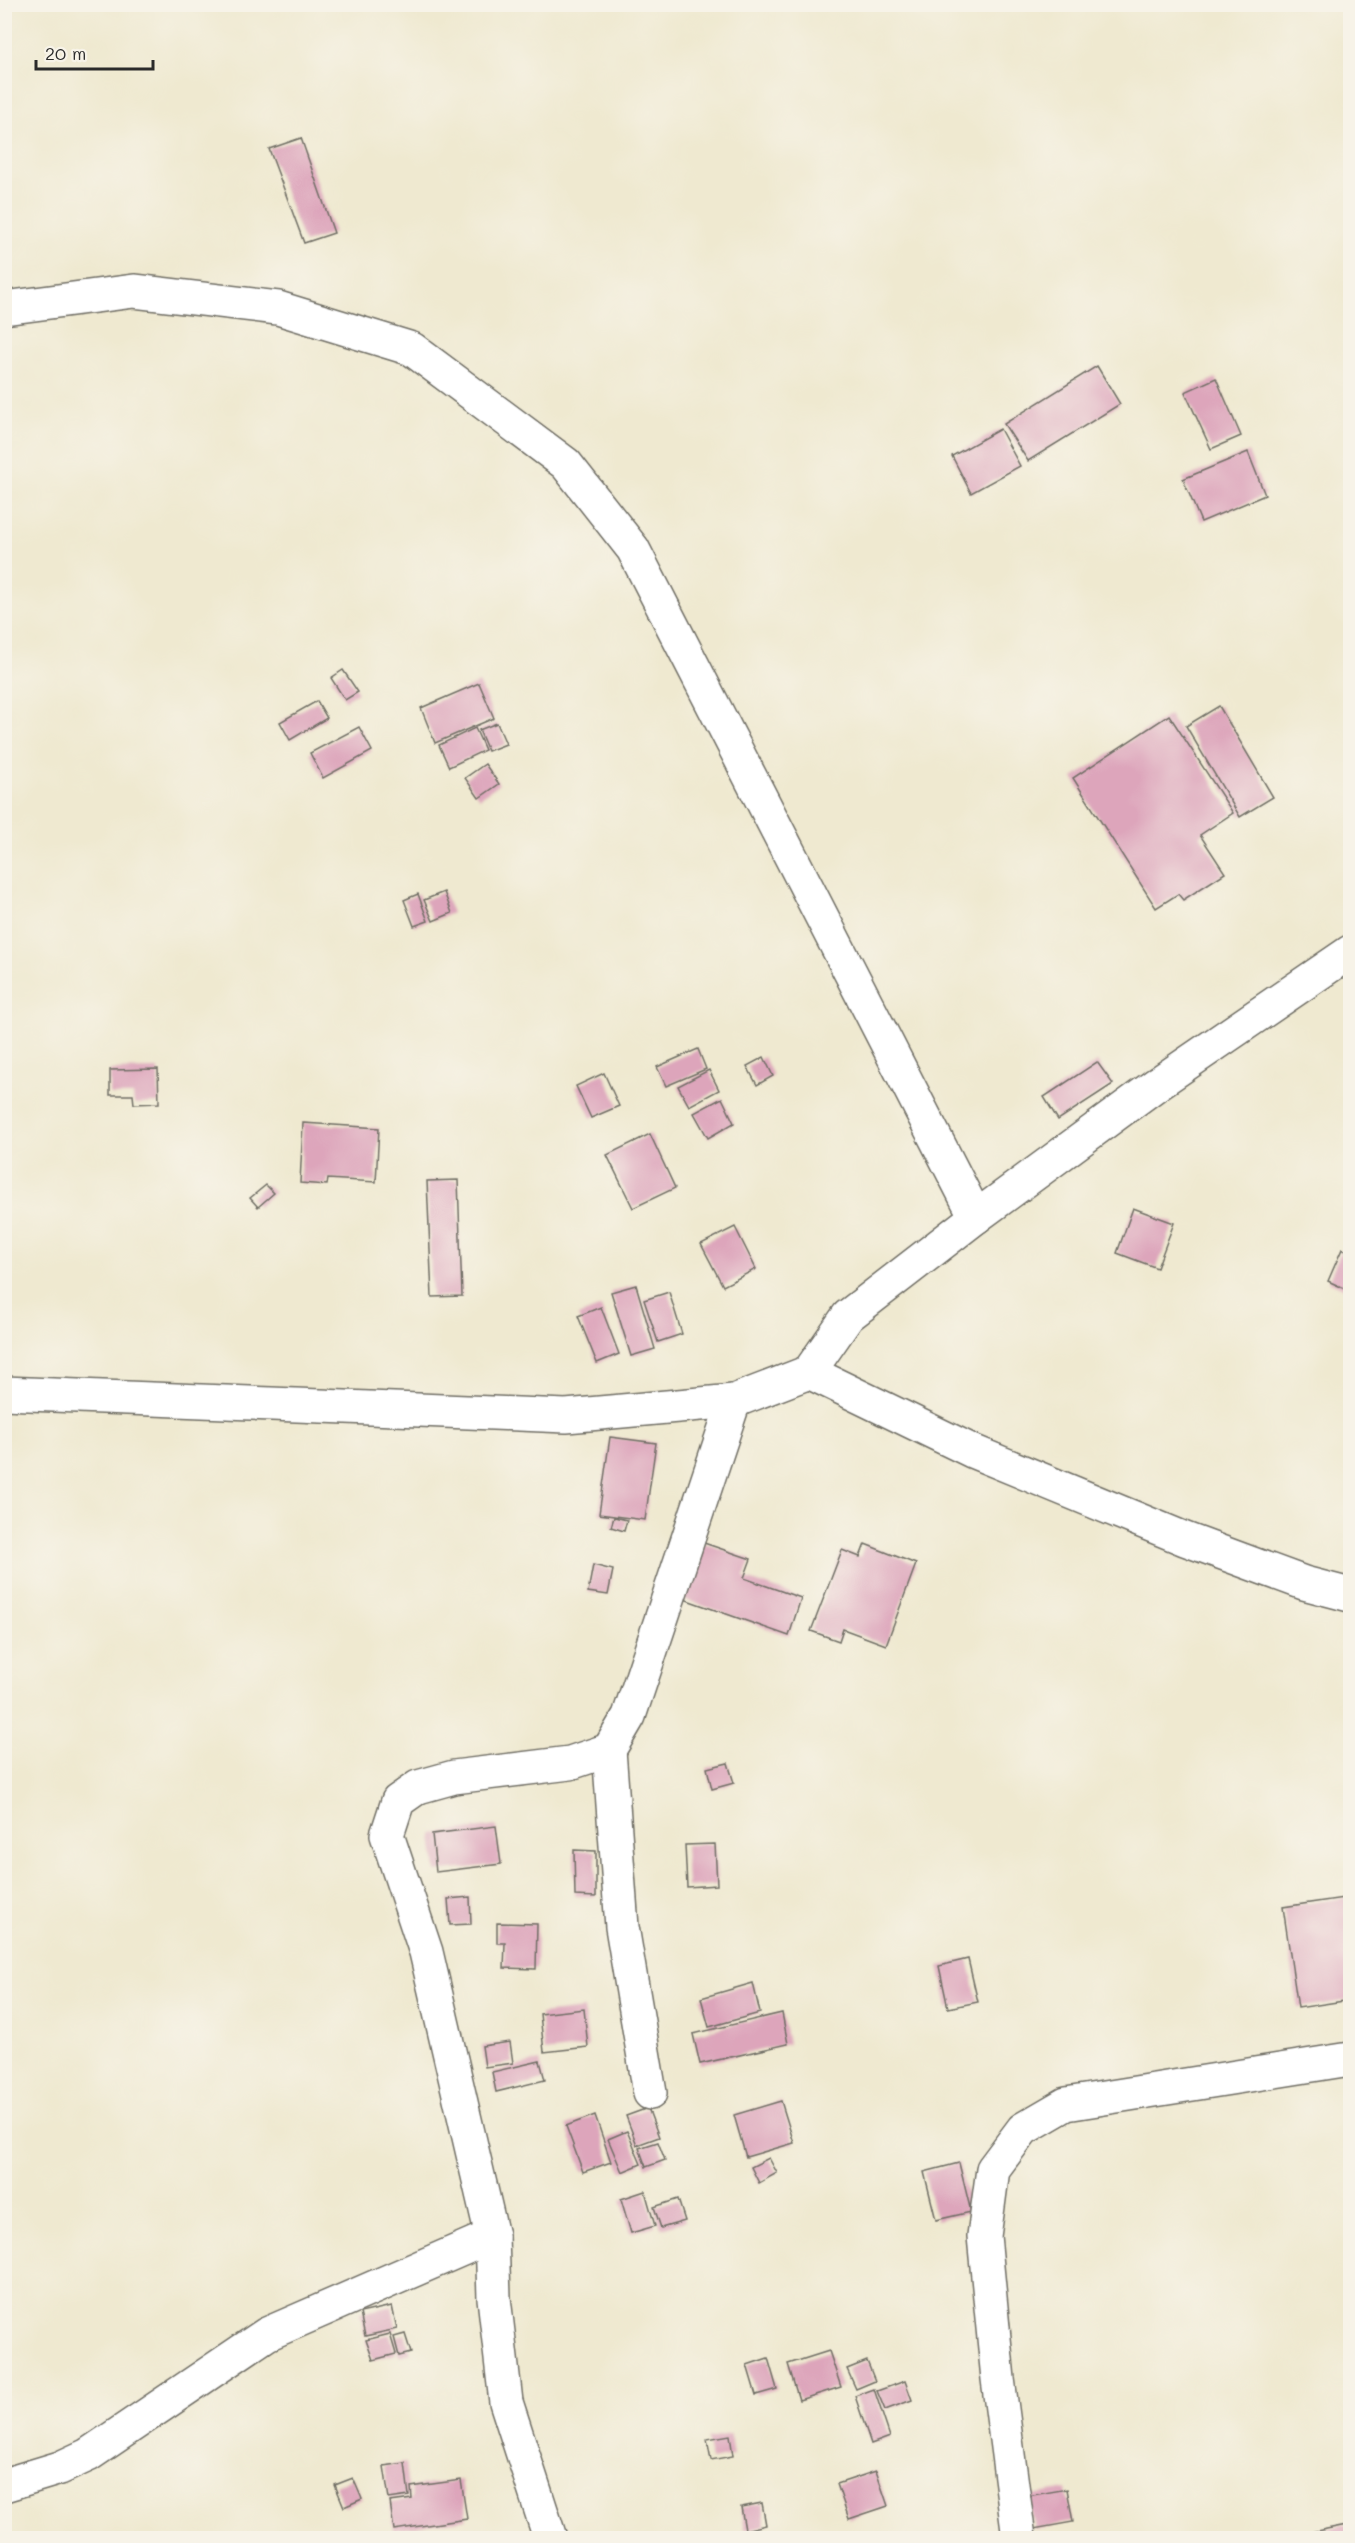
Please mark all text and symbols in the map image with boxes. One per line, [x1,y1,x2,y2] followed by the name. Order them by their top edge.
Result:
[36,33,153,71] scale bar
[45,41,86,65] text: 20 m

